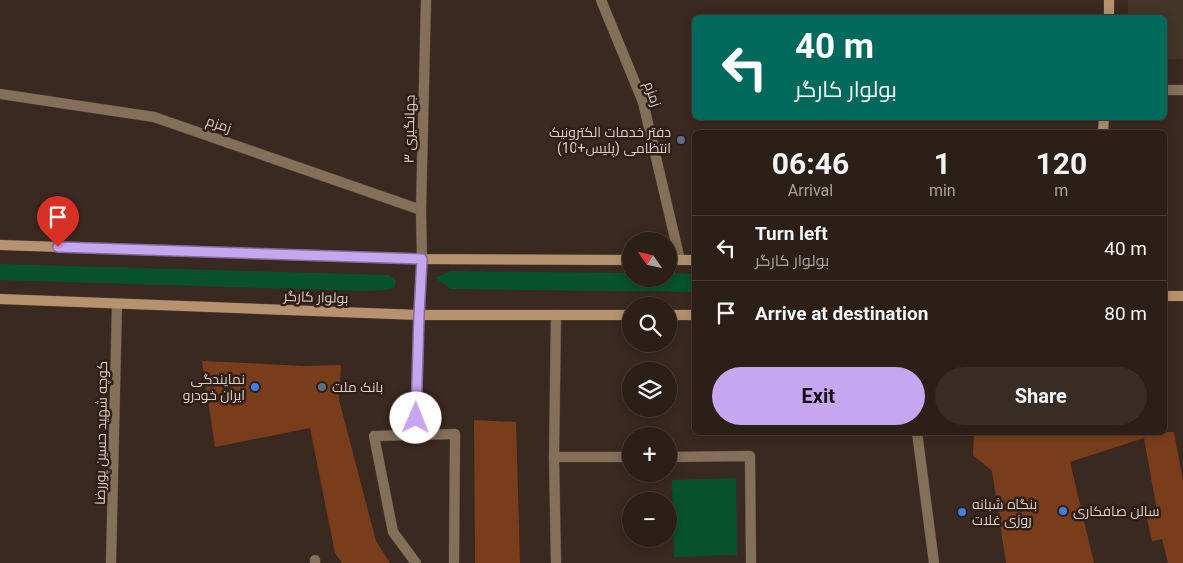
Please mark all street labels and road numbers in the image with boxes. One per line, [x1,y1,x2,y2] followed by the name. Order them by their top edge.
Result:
[639,79,665,109] street label: زمزم
[400,95,418,163] street label: جهانگیری ۳
[204,112,234,138] street label: زمزم
[282,288,349,306] street label: بولوار کارگر
[92,361,112,505] street label: کوچه شهید حسین پوررضا

